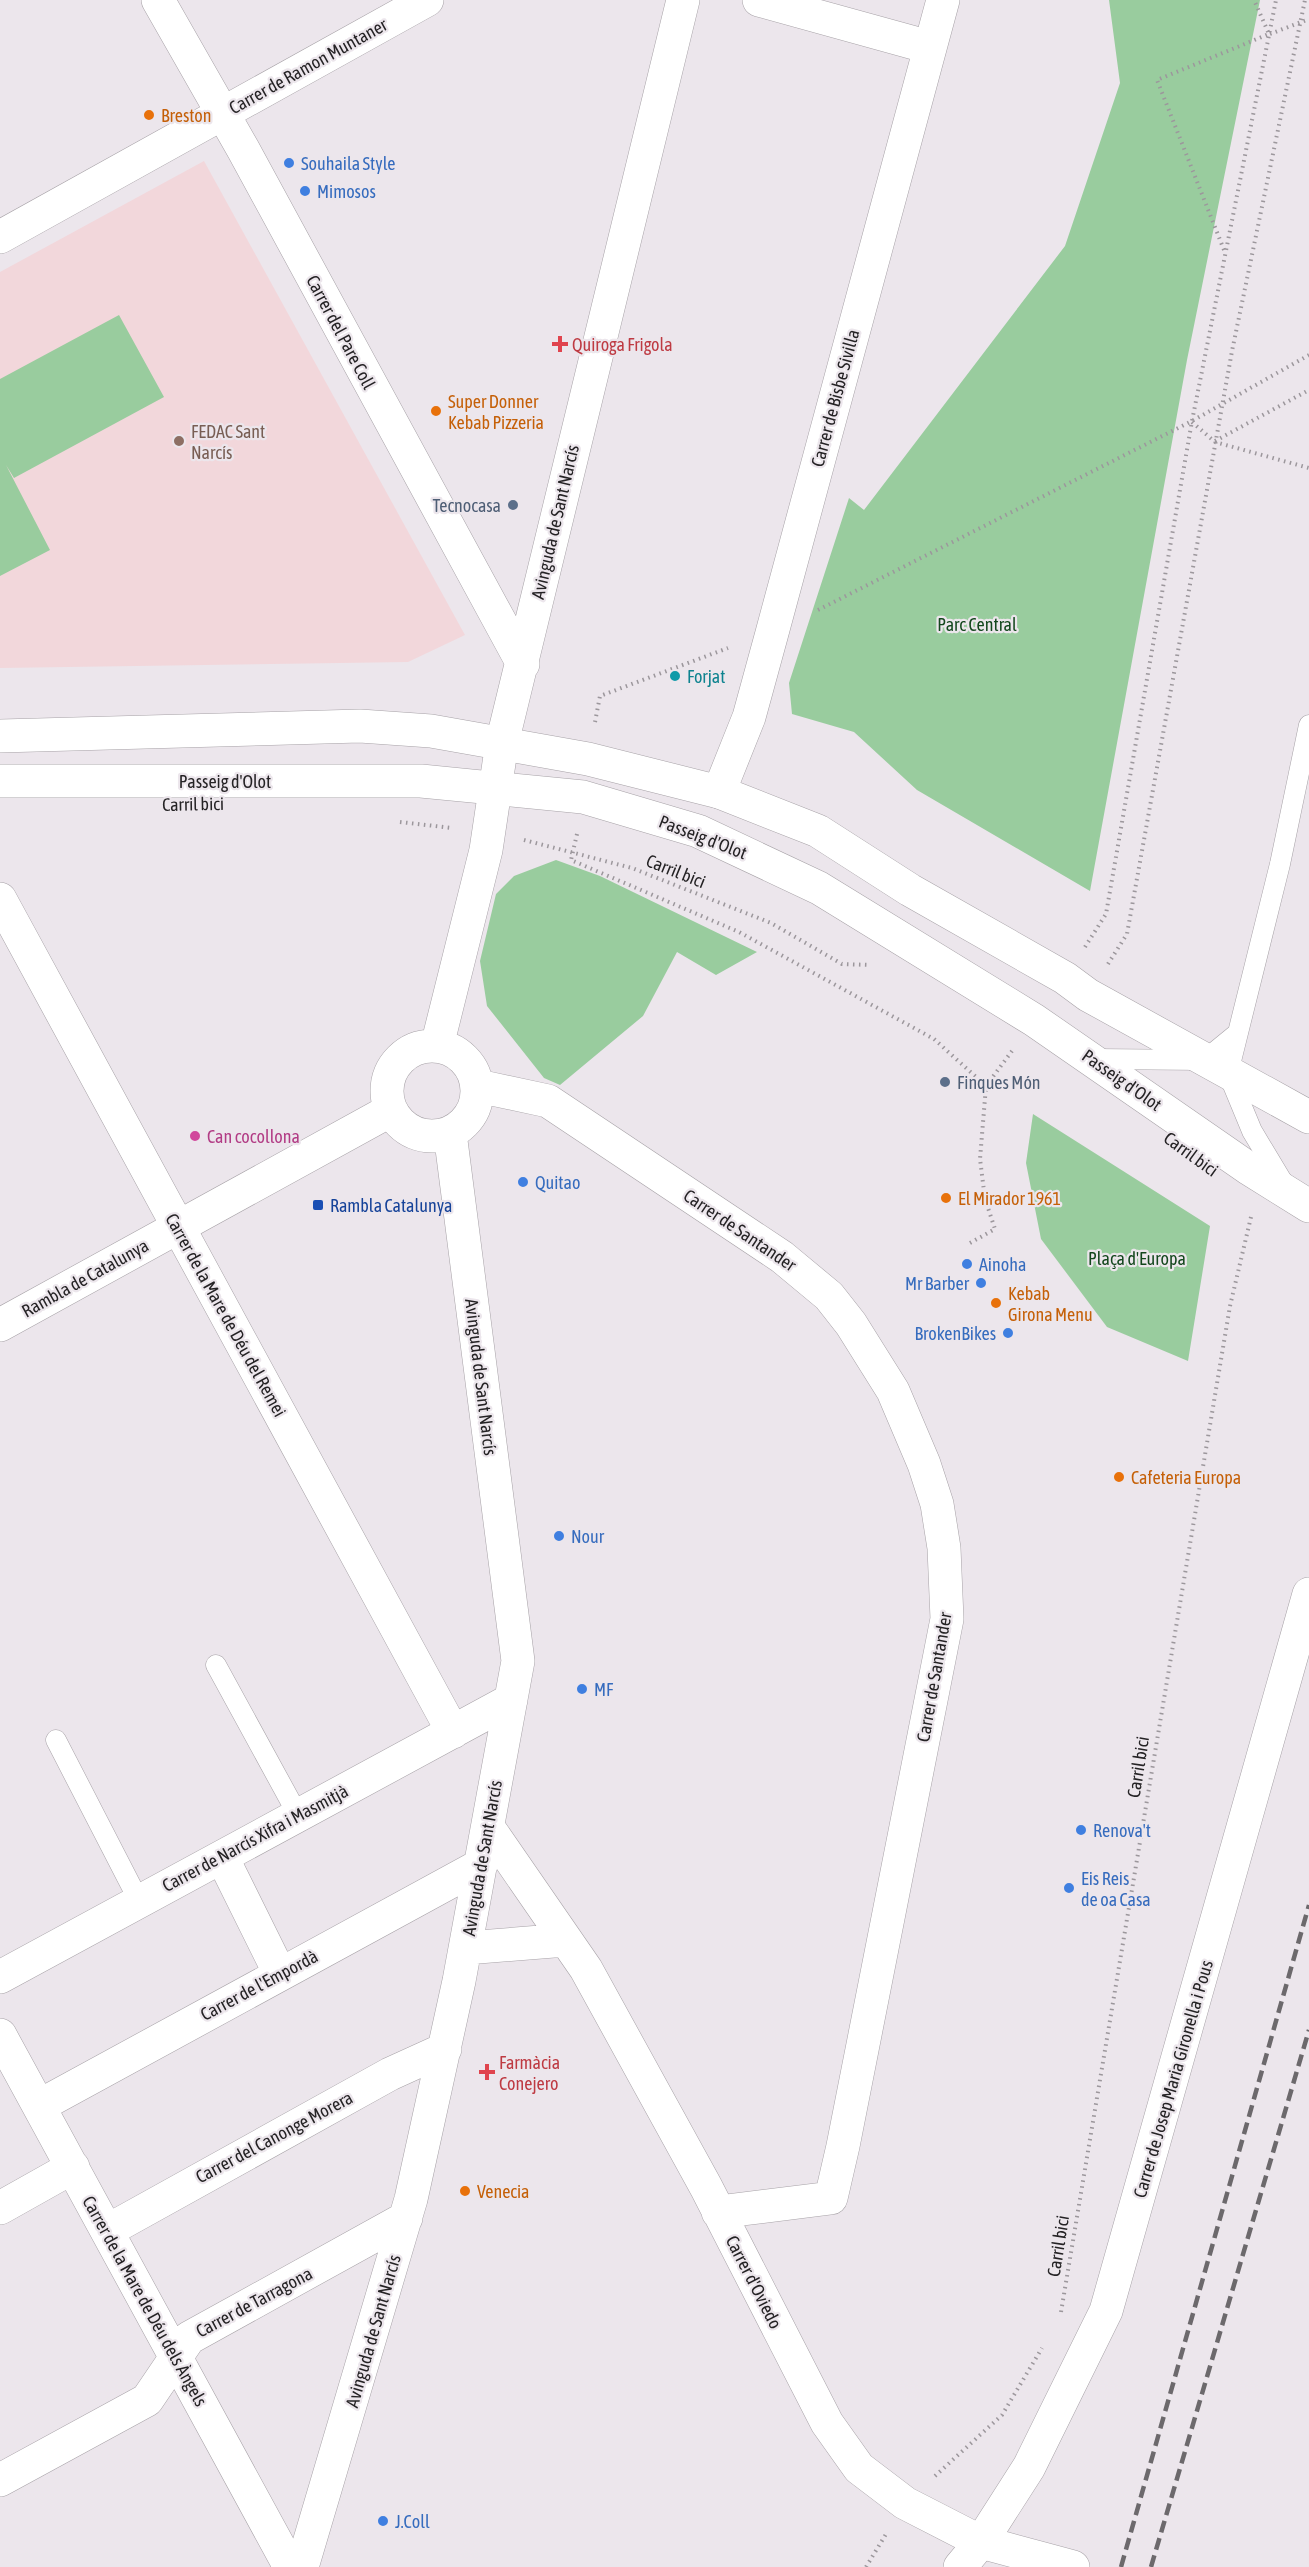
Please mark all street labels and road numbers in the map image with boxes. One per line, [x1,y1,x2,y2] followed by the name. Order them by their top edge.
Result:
[225,13,391,118] street label: Carrer de Ramon Muntaner
[302,272,380,393] street label: Carrer del Pare Coll
[807,327,863,469] street label: Carrer de Bisbe Sivilla
[527,443,583,601] street label: Avinguda de Sant Narcís
[179,771,271,792] street label: Passeig d'Olot
[162,793,224,815] street label: Carril bici
[656,811,750,863] street label: Passeig d'Olot
[643,850,709,892] street label: Carril bici
[1078,1045,1166,1115] street label: Passeig d'Olot
[1160,1127,1222,1181] street label: Carril bici
[680,1185,801,1276] street label: Carrer de Santander
[161,1210,291,1420] street label: Carrer de la Mare de Déu del Remei
[18,1235,152,1321] street label: Rambla de Catalunya
[461,1297,501,1457] street label: Avinguda de Sant Narcís
[912,1610,956,1743] street label: Carrer de Santander
[1123,1735,1153,1799] street label: Carril bici
[458,1778,506,1938] street label: Avinguda de Sant Narcís
[159,1780,351,1896] street label: Carrer de Narcís Xifra i Masmitjà
[197,1945,321,2025] street label: Carrer de l'Empordà
[1129,1958,1217,2200] street label: Carrer de Josep Maria Gironella i Pous
[192,2087,356,2187] street label: Carrer del Canonge Morera
[78,2192,212,2410] street label: Carrer de la Mare de Déu dels Àngels
[1043,2214,1073,2278] street label: Carril bici
[722,2232,786,2332] street label: Carrer d'Oviedo
[341,2252,405,2410] street label: Avinguda de Sant Narcís
[192,2262,316,2342] street label: Carrer de Tarragona

